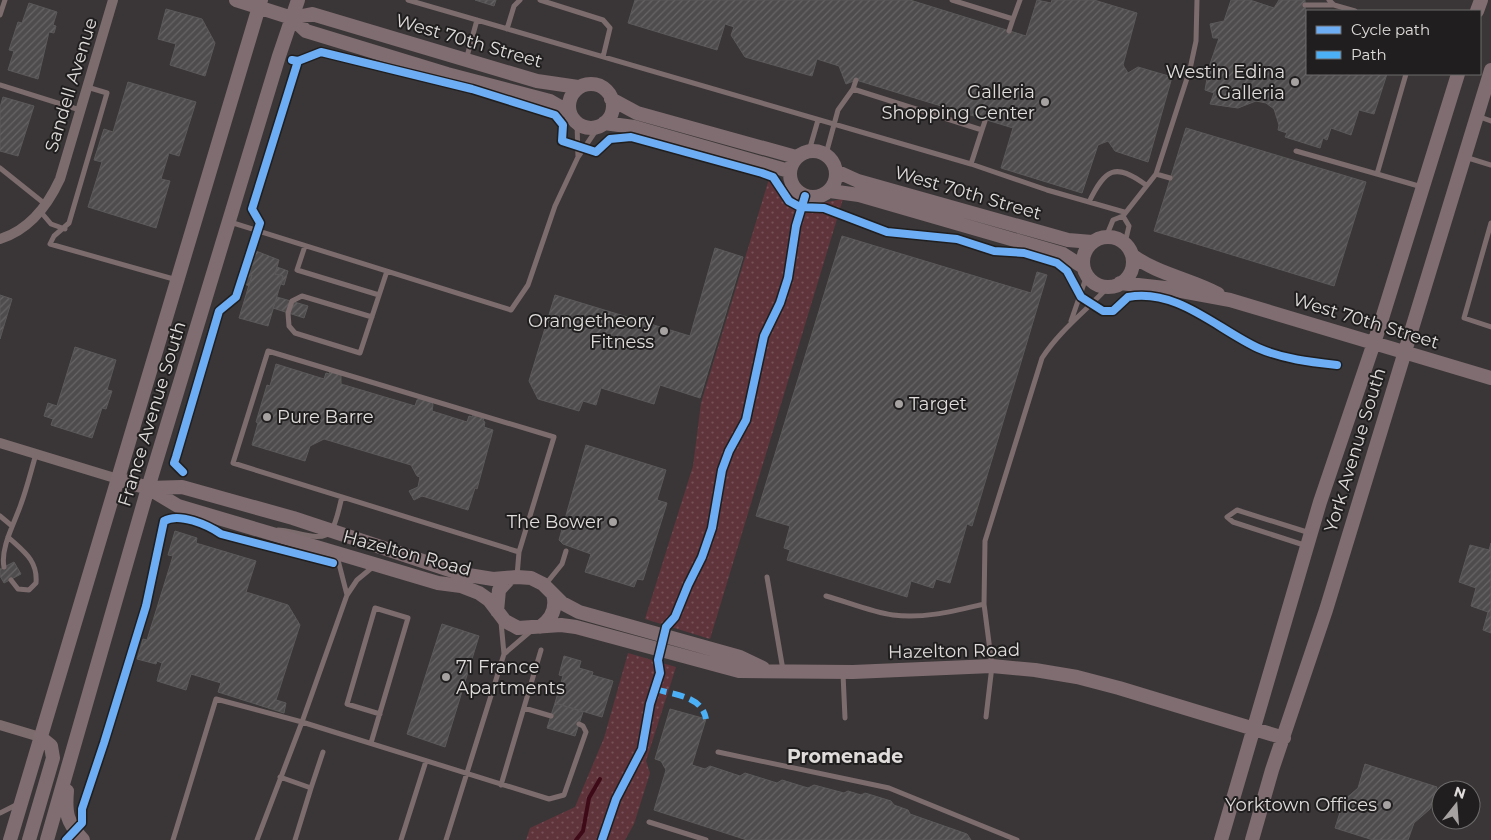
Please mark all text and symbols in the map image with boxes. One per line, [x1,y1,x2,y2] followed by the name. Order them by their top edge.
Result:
[393,10,545,72] street label: West 70th Street
[1306,10,1481,75] legend
[40,15,102,155] street label: Sandell Avenue
[1351,20,1430,39] text: Cycle path
[1351,45,1387,64] text: Path
[1166,61,1285,104] place label: Westin Edina Galleria
[1289,76,1301,88] marker: Westin Edina Galleria
[882,81,1035,124] place label: Galleria Shopping Center
[1039,96,1051,108] marker: Galleria Shopping Center
[892,162,1044,224] street label: West 70th Street
[1290,288,1442,354] street label: West 70th Street
[528,310,654,353] place label: Orangetheory Fitness
[113,319,191,509] street label: France Avenue South
[658,325,670,337] marker: Orangetheory Fitness
[1320,365,1390,535] street label: York Avenue South
[909,393,967,415] place label: Target
[893,398,905,410] marker: Target
[277,406,374,428] place label: Pure Barre
[261,411,273,423] marker: Pure Barre
[507,511,603,533] place label: The Bower
[607,516,619,528] marker: The Bower
[340,525,474,581] street label: Hazelton Road
[888,639,1020,663] street label: Hazelton Road
[456,656,565,699] place label: 71 France Apartments
[440,671,452,683] marker: 71 France Apartments
[787,745,903,768] district label: Promenade
[1431,780,1481,830] north arrow
[1452,782,1468,803] text: N
[1225,794,1377,816] place label: Yorktown Offices
[1381,799,1393,811] marker: Yorktown Offices

